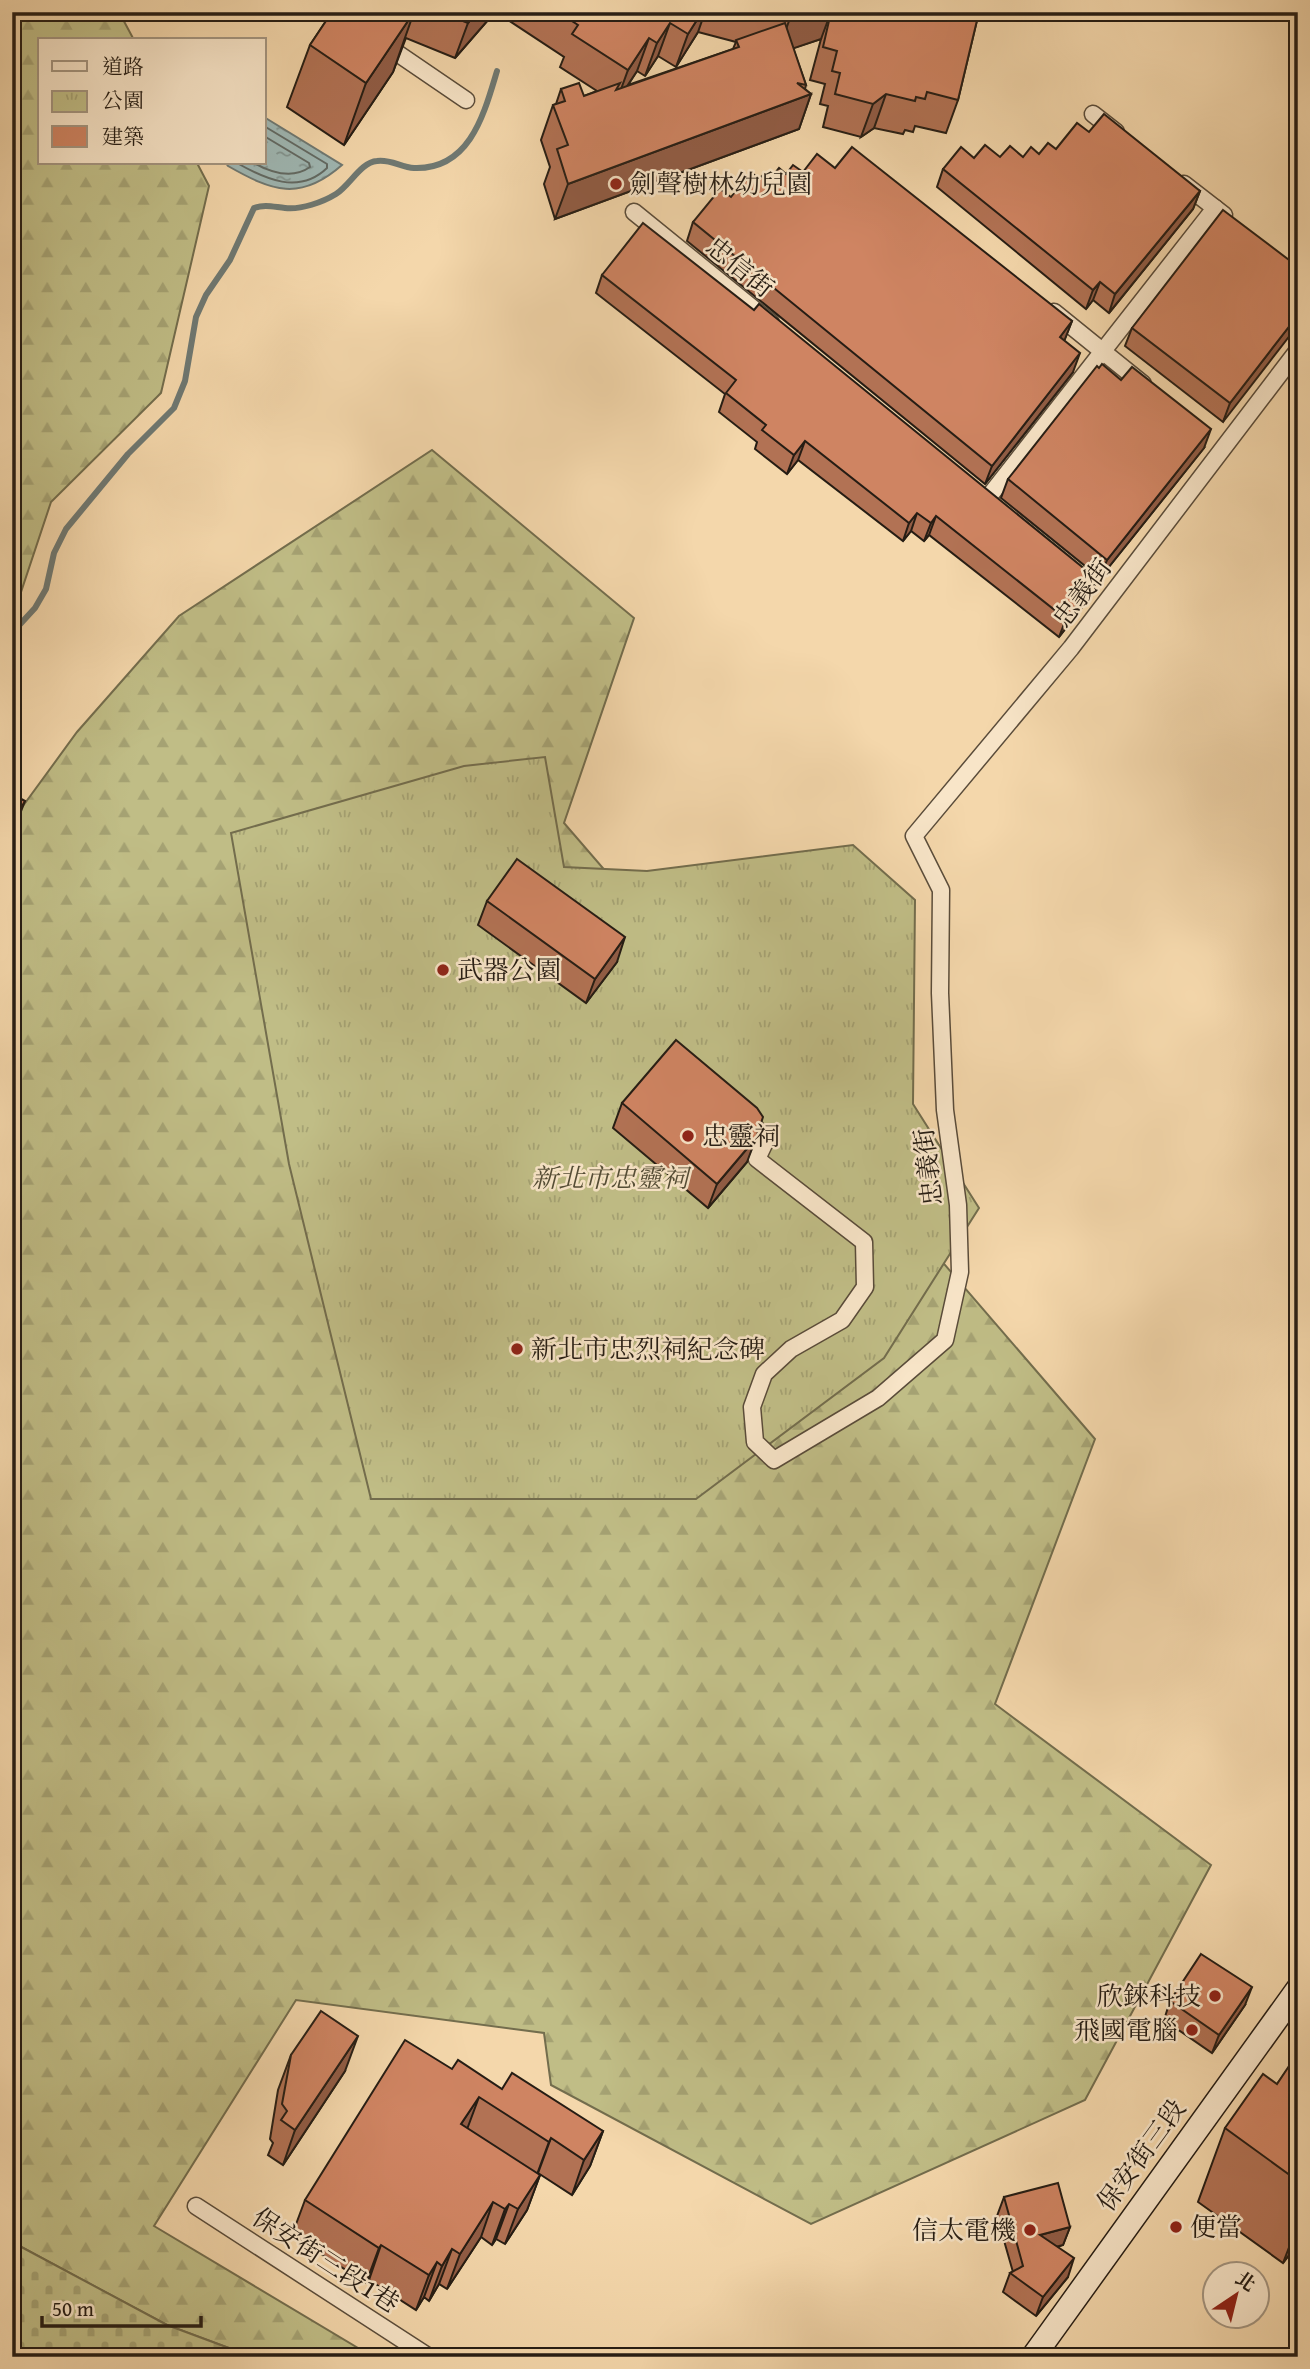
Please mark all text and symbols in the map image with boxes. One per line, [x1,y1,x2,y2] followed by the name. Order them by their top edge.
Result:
[38,38,266,164] legend
[102,51,144,82] text: 道路
[102,85,144,116] text: 公園
[102,121,144,152] text: 建築
[630,164,812,203] place label: 劍聲樹林幼兒園
[608,176,624,192] marker: 劍聲樹林幼兒園
[698,227,783,306] street label: 忠信街
[1043,550,1121,636] street label: 忠義街
[457,950,561,989] place label: 武器公園
[435,962,451,978] marker: 武器公園
[702,1116,780,1155] place label: 忠靈祠
[903,1126,952,1208] street label: 忠義街
[680,1128,696,1144] marker: 忠靈祠
[532,1158,692,1197] park label: 新北市忠靈祠
[531,1329,765,1368] place label: 新北市忠烈祠紀念碑
[509,1341,525,1357] marker: 新北市忠烈祠紀念碑
[1097,1976,1201,2015] place label: 欣錸科技
[1207,1988,1223,2004] marker: 欣錸科技
[1074,2010,1178,2049] place label: 飛國電腦
[1184,2022,1200,2038] marker: 飛國電腦
[1087,2091,1195,2219] street label: 保安街三段
[245,2197,408,2322] street label: 保安街三段1巷
[1190,2207,1242,2246] place label: 便當
[912,2210,1016,2249] place label: 信太電機
[1168,2219,1184,2235] marker: 便當
[1022,2222,1038,2238] marker: 信太電機
[1202,2260,1272,2330] north arrow
[1230,2264,1262,2298] text: 北
[42,2285,201,2329] scale bar
[52,2293,94,2324] text: 50 m

